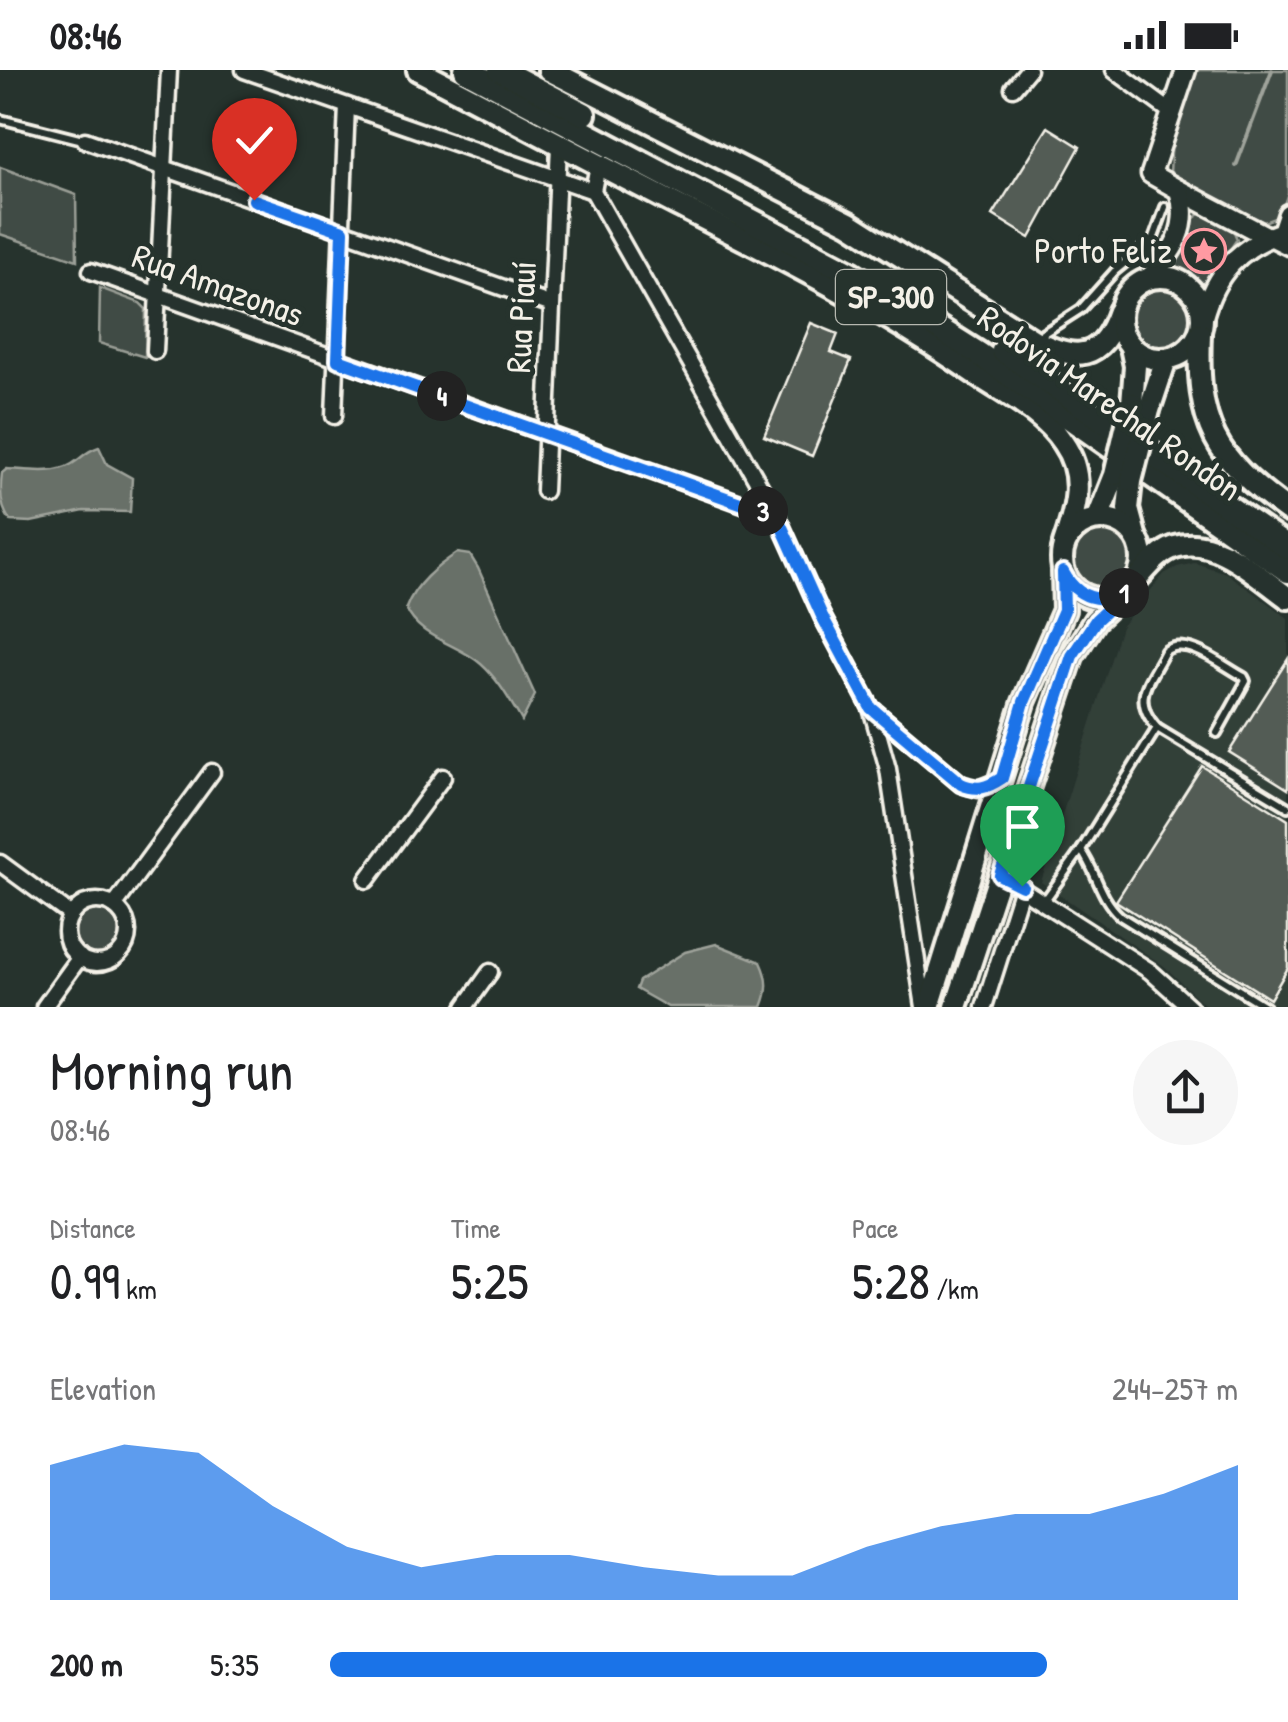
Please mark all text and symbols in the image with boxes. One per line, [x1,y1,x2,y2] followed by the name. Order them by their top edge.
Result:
[50,9,122,61] text: 08:46
[212,98,297,201] pin
[227,113,282,168] icon: check
[1034,227,1172,274] place label: Porto Feliz
[1181,228,1227,274] place icon: Porto Feliz
[126,232,310,337] street label: Rua Amazonas
[494,260,547,374] street label: Rua Piauí
[836,270,946,324] road number: SP-300
[969,294,1252,511] street label: Rodovia Marechal Rondon
[417,371,467,421] pin: 4
[437,377,447,415] text: 4
[738,486,788,536] pin: 3
[757,492,769,530] text: 3
[1099,568,1149,618] pin: 1
[1119,574,1129,612] text: 1
[980,784,1065,887] pin
[995,799,1050,854] icon: arrive
[50,1033,293,1107] text: Morning run
[1133,1040,1238,1145] button: share
[50,1108,110,1151] text: 08:46
[50,1209,136,1247] text: Distance
[451,1209,501,1247] text: Time
[852,1209,898,1247] text: Pace
[50,1247,120,1315] text: 0.99
[451,1247,528,1315] text: 5:25
[852,1247,930,1315] text: 5:28
[120,1270,157,1308] text: km
[930,1270,979,1308] text: /km
[50,1367,156,1410] text: Elevation
[1112,1367,1238,1410] text: 244–257 m
[50,1643,123,1686] text: 200 m
[210,1643,259,1686] text: 5:35

